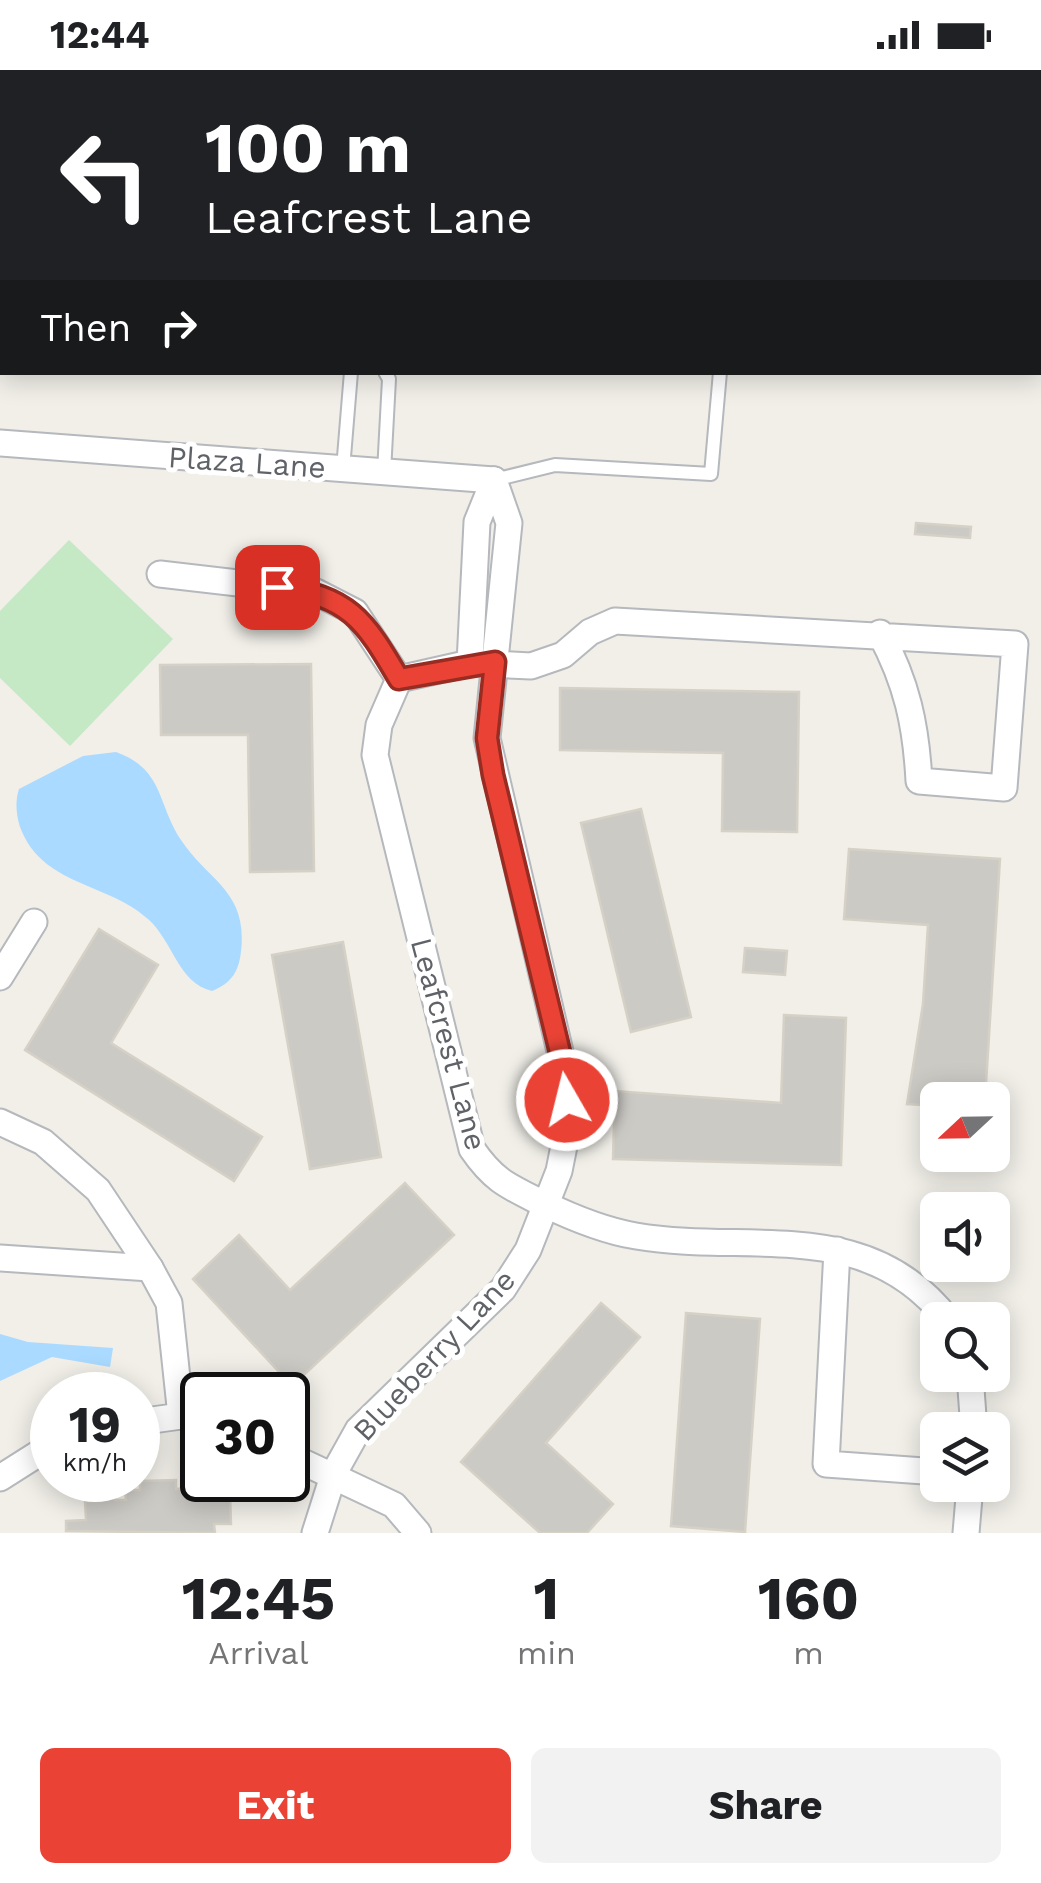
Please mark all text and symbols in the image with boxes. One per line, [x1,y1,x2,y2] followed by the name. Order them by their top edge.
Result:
[50,13,150,57] text: 12:44
[205,107,411,189] text: 100 m
[40,110,170,240] icon: left
[205,191,532,244] text: Leafcrest Lane
[151,300,206,355] icon: right
[40,306,131,350] text: Then
[167,439,327,485] street label: Plaza Lane
[235,545,320,630] pin
[250,560,305,615] icon: arrive
[404,934,494,1154] street label: Leafcrest Lane
[515,1048,619,1152] position arrow
[920,1082,1010,1172] north arrow
[920,1082,1010,1502] map controls
[920,1192,1010,1282] button: sound
[346,1262,522,1448] street label: Blueberry Lane
[920,1302,1010,1392] button: search
[180,1372,310,1502] speed limit sign: 30
[69,1395,121,1454] text: 19
[920,1412,1010,1502] button: layers
[63,1448,127,1477] text: km/h
[182,1563,335,1634] text: 12:45
[534,1563,559,1634] text: 1
[758,1563,859,1634] text: 160
[209,1634,308,1672] text: Arrival
[517,1634,576,1672] text: min
[793,1634,824,1672] text: m
[40,1748,511,1863] button: Exit
[531,1748,1001,1863] button: Share

